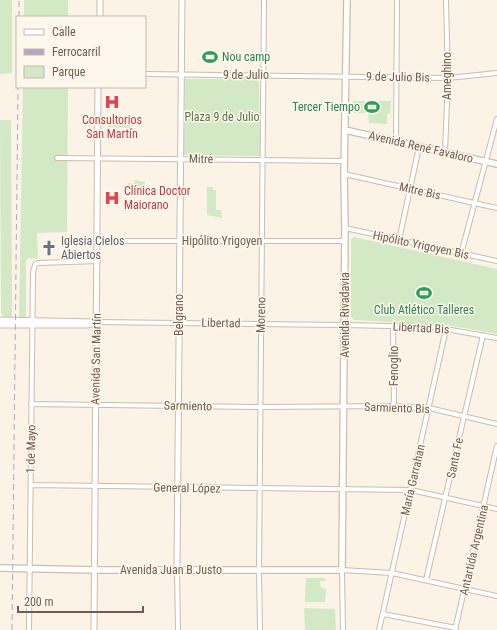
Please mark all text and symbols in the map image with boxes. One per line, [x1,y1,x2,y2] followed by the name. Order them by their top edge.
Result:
[16,16,146,88] legend
[52,25,76,39] text: Calle
[52,45,101,59] text: Ferrocarril
[201,48,219,66] sports icon: Nou camp
[222,50,270,64] place label: Nou camp
[440,52,454,100] street label: Ameghino
[52,65,86,79] text: Parque
[223,68,269,82] street label: 9 de Julio
[366,69,430,85] street label: 9 de Julio Bis
[103,93,121,111] hospital icon: Consultorios San Martín
[363,98,381,116] sports icon: Tercer Tiempo
[292,100,360,114] place label: Tercer Tiempo
[184,110,260,124] park label: Plaza 9 de Julio
[82,113,142,141] place label: Consultorios San Martín
[367,128,475,166] street label: Avenida René Favaloro
[189,152,214,166] street label: Mitre
[398,179,442,203] street label: Mitre Bis
[124,184,191,212] place label: Clínica Doctor Maiorano
[103,189,121,207] hospital icon: Clínica Doctor Maiorano
[372,228,470,262] street label: Hipólito Yrigoyen Bis
[61,234,124,262] place label: Iglesia Cielos Abiertos
[182,234,262,248] street label: Hipólito Yrigoyen
[40,239,58,257] church icon: Iglesia Cielos Abiertos
[338,272,352,358] street label: Avenida Rivadavia
[415,284,433,302] sports icon: Club Atlético Talleres
[172,294,186,336] street label: Belgrano
[254,297,268,333] street label: Moreno
[374,303,474,317] place label: Club Atlético Talleres
[88,313,104,405] street label: Avenida San Martín
[201,316,241,330] street label: Libertad
[392,320,450,336] street label: Libertad Bis
[387,346,401,386] street label: Fenoglio
[164,399,212,413] street label: Sarmiento
[364,400,430,416] street label: Sarmiento Bis
[24,425,38,473] street label: 1 de Mayo
[444,436,466,480] street label: Santa Fe
[398,443,428,517] street label: María Garrahan
[153,480,221,496] street label: General López
[457,503,491,597] street label: Antartida Argentina
[120,563,222,577] street label: Avenida Juan B Justo
[18,588,143,614] scale bar
[24,595,54,609] text: 200 m

